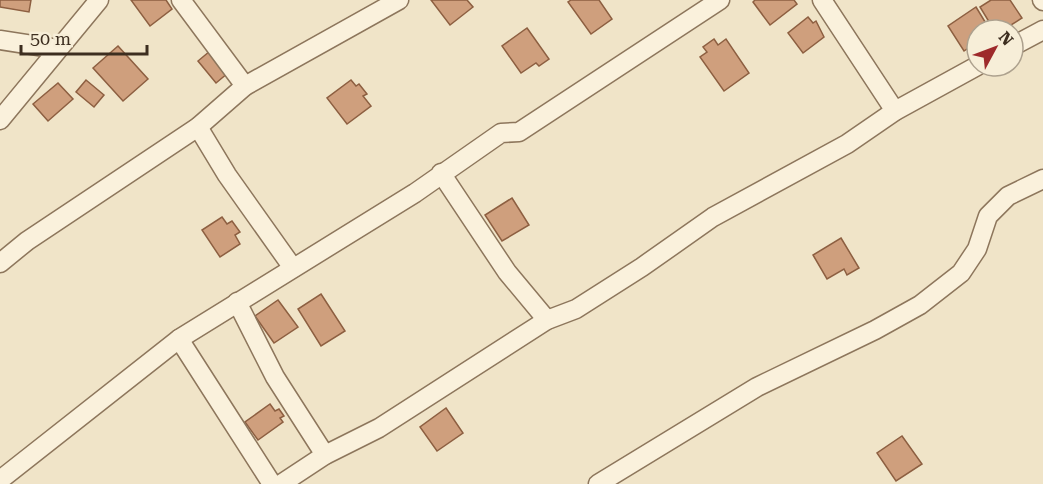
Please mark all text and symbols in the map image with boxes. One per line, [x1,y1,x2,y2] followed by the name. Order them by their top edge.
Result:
[21,18,147,56] scale bar
[965,18,1025,78] north arrow
[30,28,71,49] text: 50 m
[995,28,1017,49] text: N

